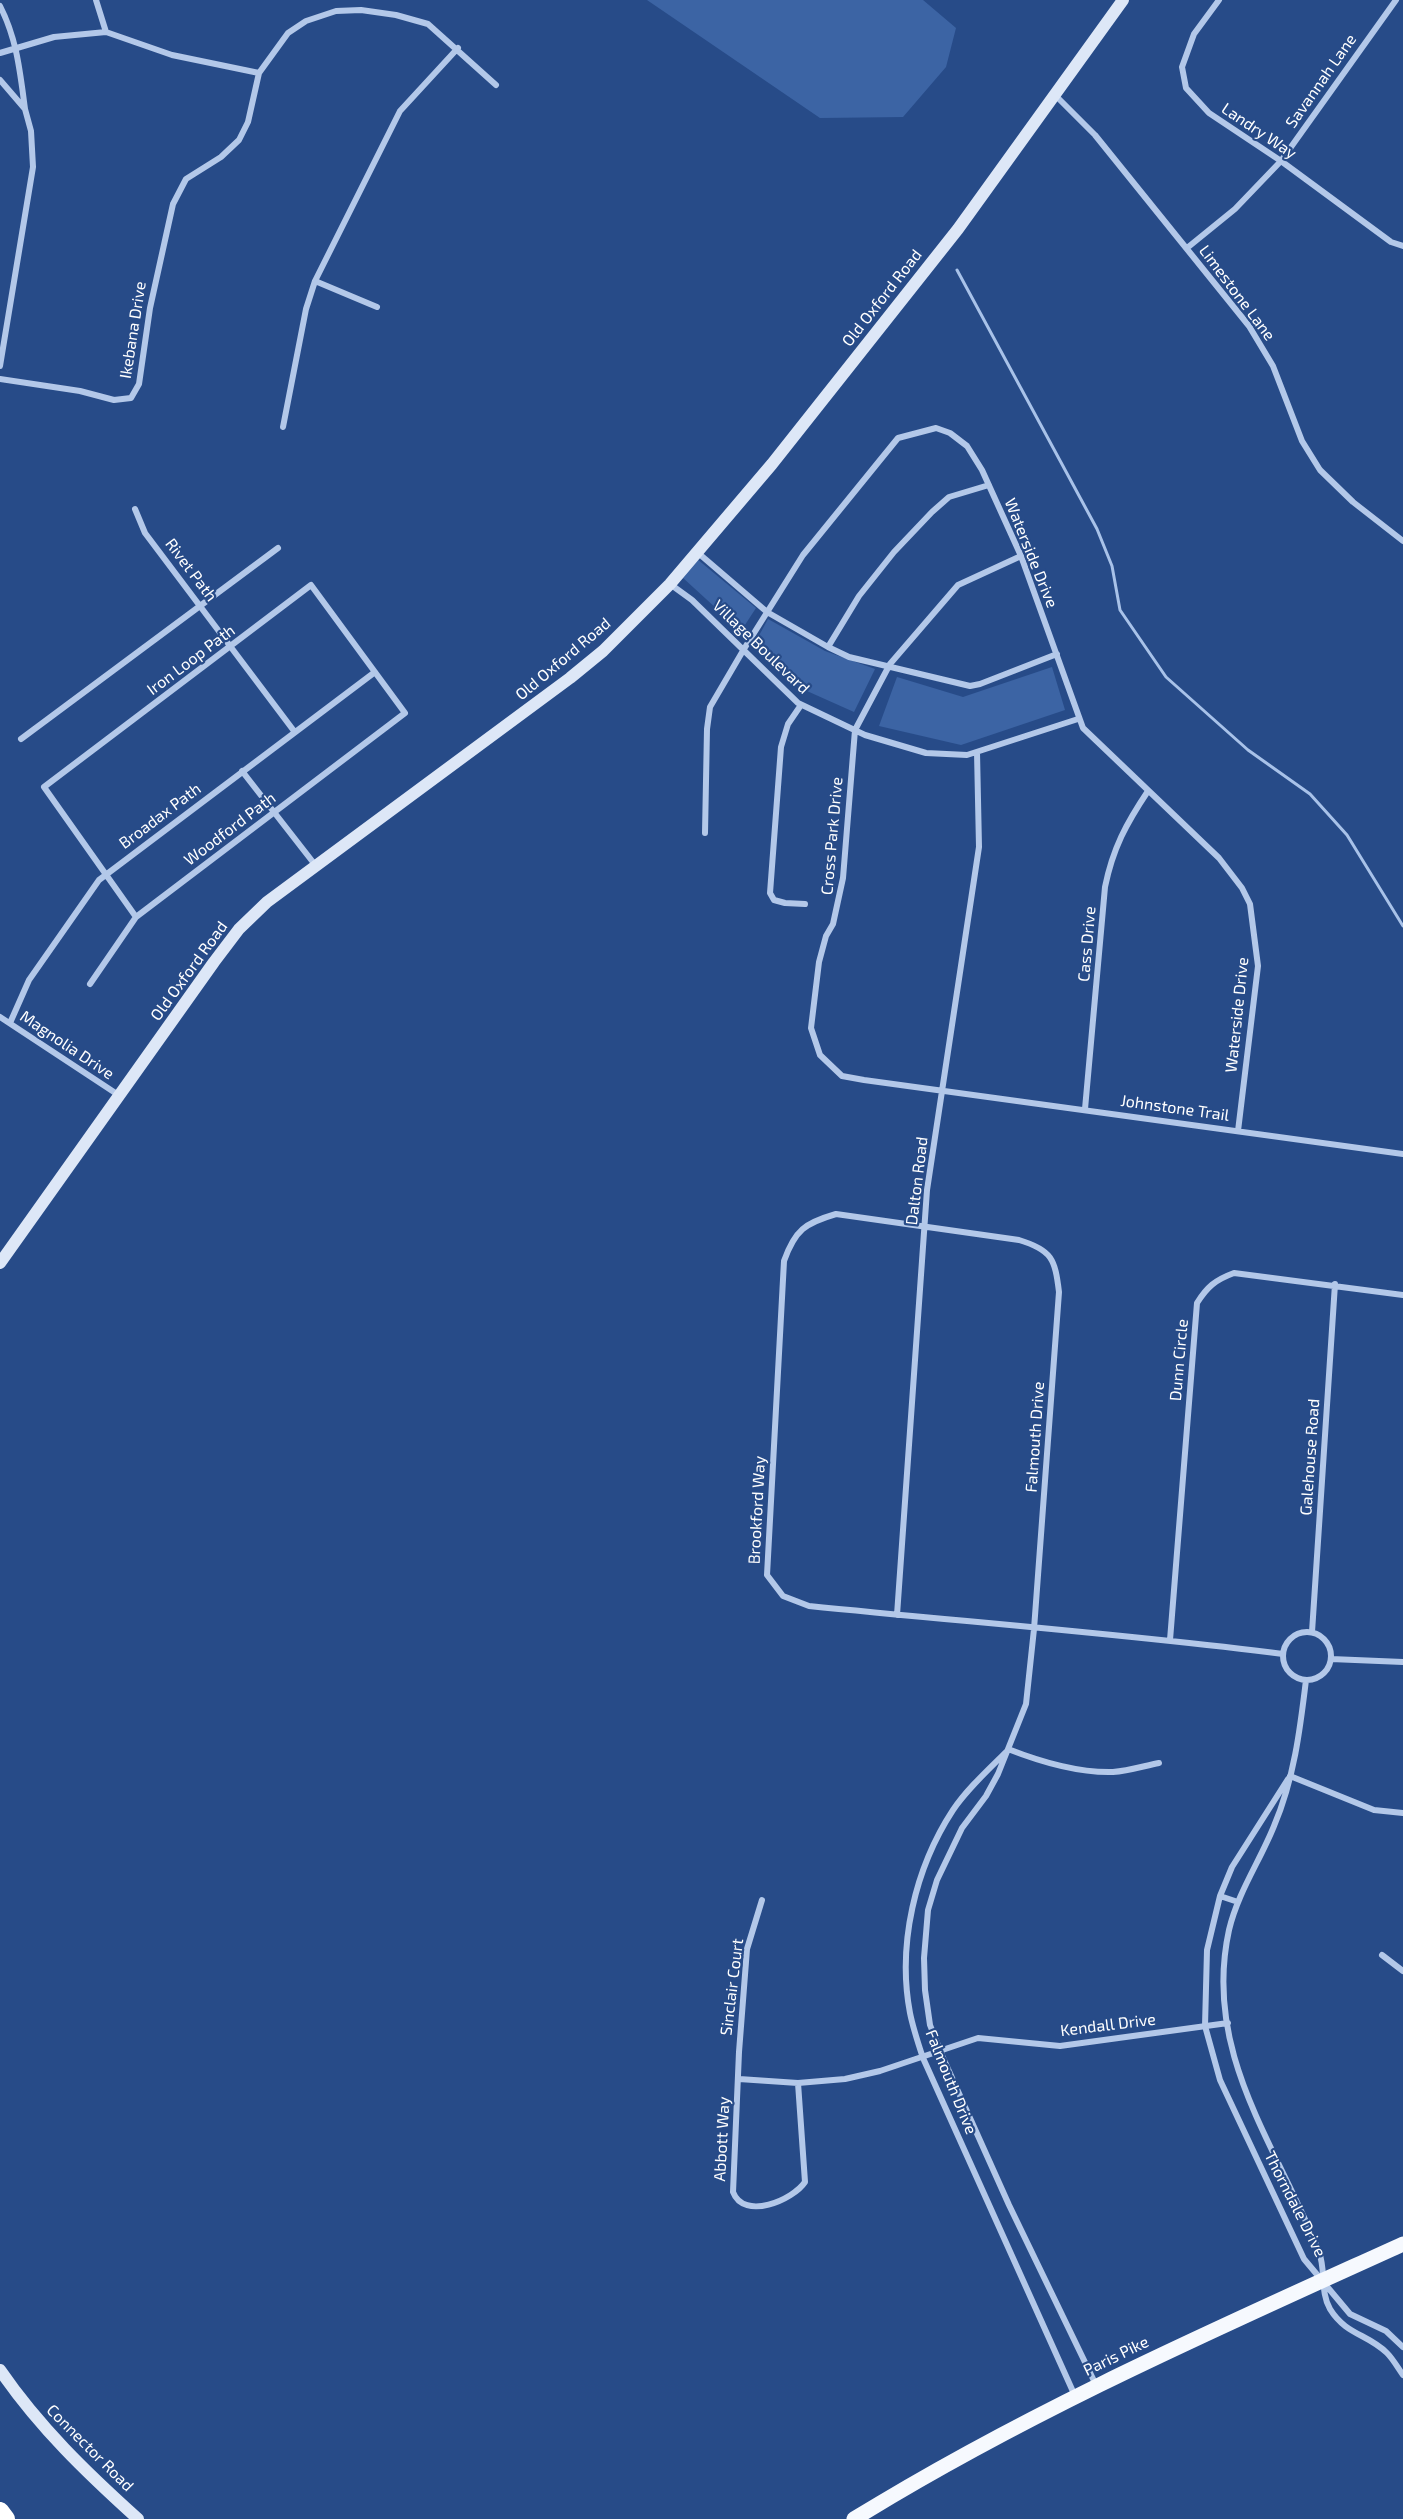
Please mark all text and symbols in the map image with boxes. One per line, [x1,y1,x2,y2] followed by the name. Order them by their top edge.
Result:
[1282,30,1360,132] street label: Savannah Lane
[1218,99,1300,163] street label: Landry Way
[1195,242,1279,344] street label: Limestone Lane
[838,246,926,350] street label: Old Oxford Road
[116,280,150,380] street label: Ikebana Drive
[1000,496,1062,610] street label: Waterside Drive
[161,535,221,605] street label: Rivet Path
[709,596,813,698] street label: Village Boulevard
[512,614,614,704] street label: Old Oxford Road
[143,621,239,699] street label: Iron Loop Path
[817,776,847,896] street label: Cross Park Drive
[115,779,205,853] street label: Broadax Path
[180,788,280,870] street label: Woodford Path
[1074,905,1100,983] street label: Cass Drive
[146,918,232,1024] street label: Old Oxford Road
[1221,956,1253,1074] street label: Waterside Drive
[16,1007,118,1083] street label: Magnolia Drive
[1119,1091,1231,1125] street label: Johnstone Trail
[902,1136,932,1226] street label: Dalton Road
[1166,1318,1192,1402] street label: Dunn Circle
[1022,1381,1048,1493] street label: Falmouth Drive
[1296,1398,1324,1516] street label: Galehouse Road
[745,1455,769,1565] street label: Brookford Way
[717,1937,747,2037] street label: Sinclair Court
[1059,2010,1157,2040] street label: Kendall Drive
[921,2027,981,2137] street label: Falmouth Drive
[710,2096,734,2182] street label: Abbott Way
[1260,2148,1330,2260] street label: Thorndale Drive
[1080,2332,1152,2380] street label: Paris Pike
[42,2400,138,2496] street label: Connector Road

